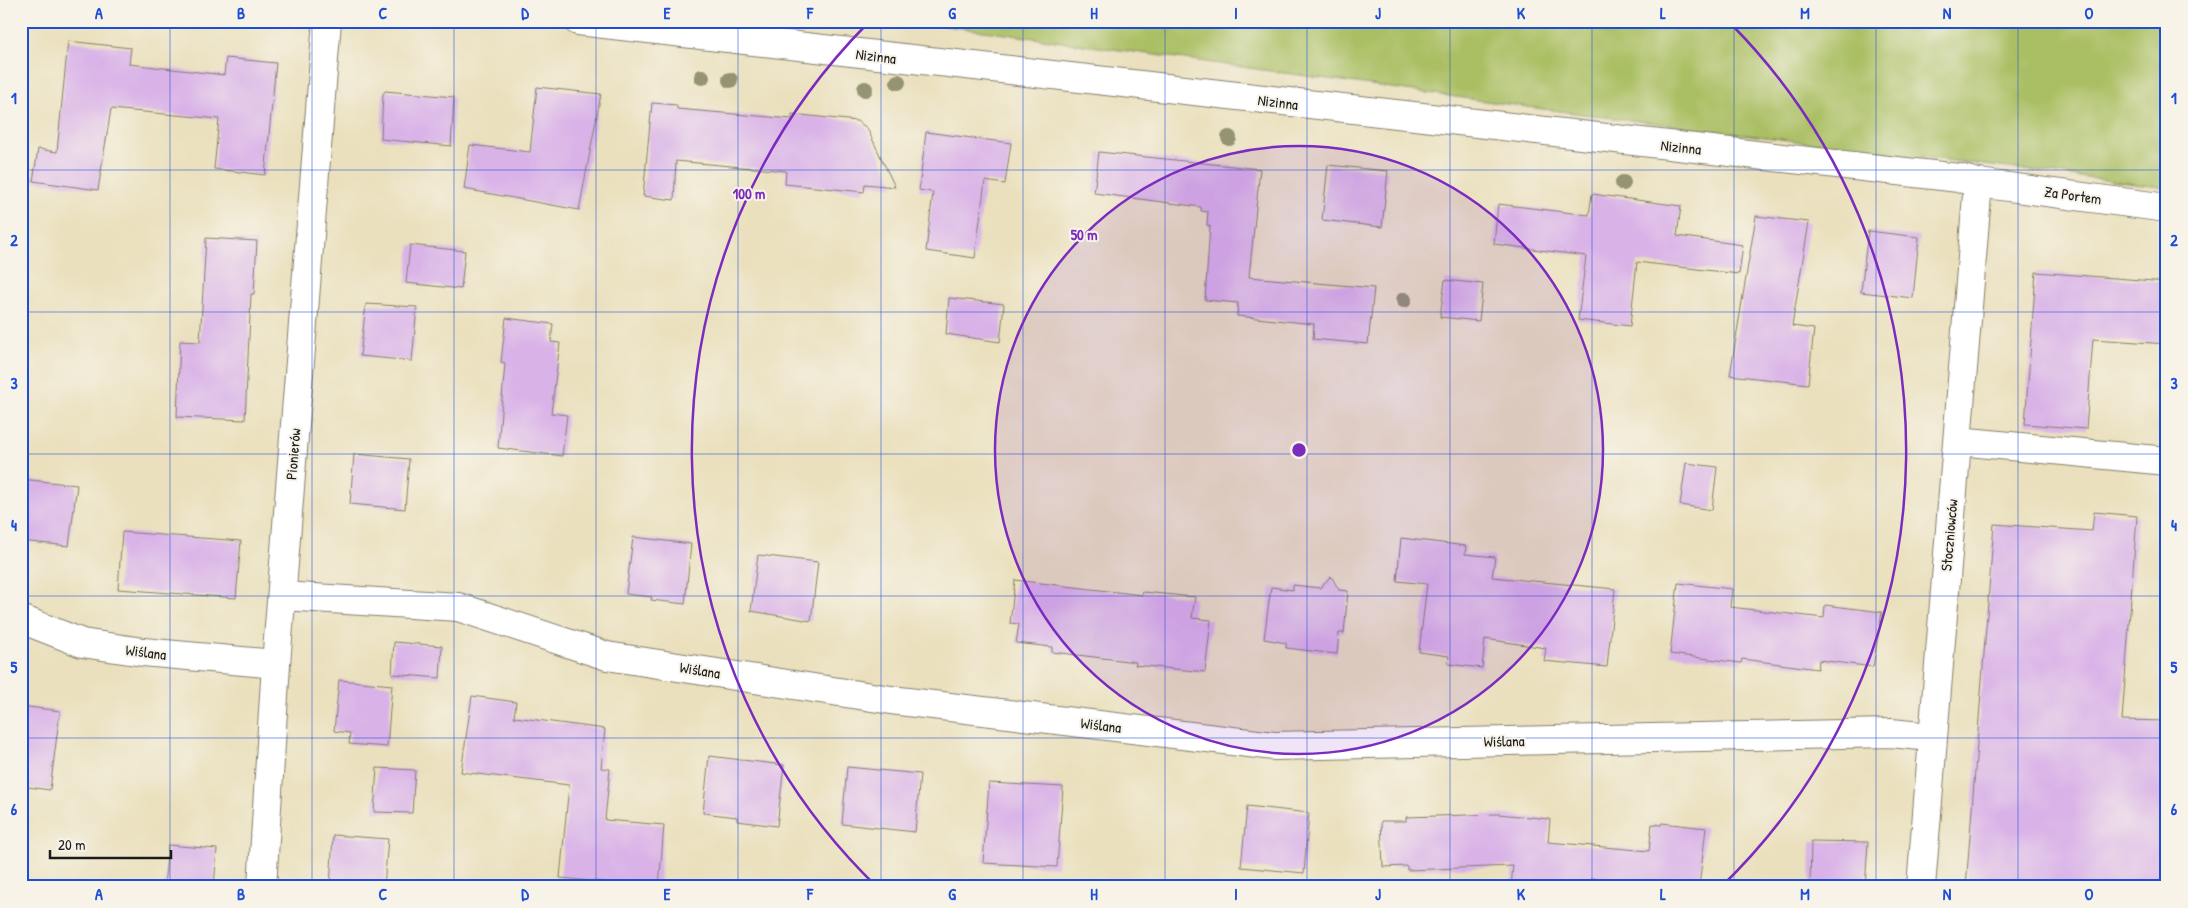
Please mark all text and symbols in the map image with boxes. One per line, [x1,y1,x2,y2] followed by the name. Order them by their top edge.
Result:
[95,2,103,24] text: A
[237,2,245,24] text: B
[379,2,388,24] text: C
[521,2,529,24] text: D
[663,2,671,24] text: E
[806,2,814,24] text: F
[948,2,956,24] text: G
[1090,2,1098,24] text: H
[1234,2,1238,24] text: I
[1375,2,1381,24] text: J
[1517,2,1526,24] text: K
[1660,2,1666,24] text: L
[1800,2,1810,24] text: M
[1943,2,1952,24] text: N
[2085,2,2094,24] text: O
[855,43,898,69] street label: Nizinna
[11,87,17,109] text: 1
[2171,87,2177,109] text: 1
[1257,89,1300,115] street label: Nizinna
[1660,134,1702,160] street label: Nizinna
[2043,181,2103,209] street label: Za Portem
[733,183,765,204] text: 100 m
[1071,224,1097,245] text: 50 m
[10,229,18,251] text: 2
[2170,229,2178,251] text: 2
[10,372,18,394] text: 3
[2170,372,2178,394] text: 3
[280,427,306,481] street label: Pionierów
[1290,441,1308,459] centre of rings
[1935,498,1963,572] street label: Stoczniowców
[11,514,17,536] text: 4
[2171,514,2177,536] text: 4
[124,639,168,665] street label: Wiślana
[11,656,18,678] text: 5
[678,656,722,684] street label: Wiślana
[2171,656,2178,678] text: 5
[1079,712,1123,738] street label: Wiślana
[1483,730,1525,752] street label: Wiślana
[11,798,18,820] text: 6
[2171,798,2178,820] text: 6
[50,828,171,860] scale bar
[58,834,85,855] text: 20 m
[95,883,103,905] text: A
[237,883,245,905] text: B
[379,883,388,905] text: C
[521,883,529,905] text: D
[663,883,671,905] text: E
[806,883,814,905] text: F
[948,883,956,905] text: G
[1090,883,1098,905] text: H
[1234,883,1238,905] text: I
[1375,883,1381,905] text: J
[1517,883,1526,905] text: K
[1660,883,1666,905] text: L
[1800,883,1810,905] text: M
[1943,883,1952,905] text: N
[2085,883,2094,905] text: O

